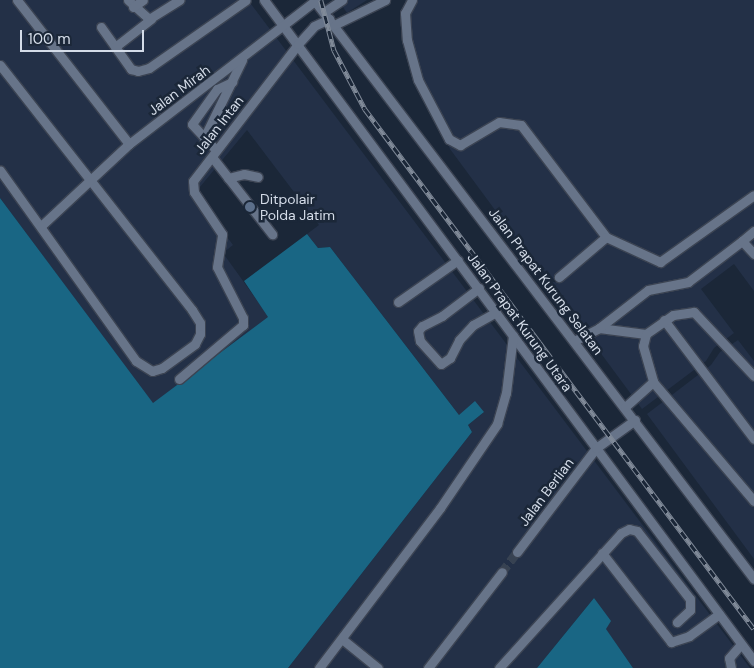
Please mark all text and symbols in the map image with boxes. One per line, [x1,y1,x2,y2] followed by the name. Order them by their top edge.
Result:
[22,20,146,52] scale bar
[28,29,71,49] text: 100 m
[145,61,213,119] street label: Jalan Mirah
[191,92,247,158] street label: Jalan Intan
[260,191,335,223] place label: Ditpolair Polda Jatim
[244,201,256,213] marker: Ditpolair Polda Jatim
[485,204,607,358] street label: Jalan Prapat Kurung Selatan
[464,249,576,395] street label: Jalan Prapat Kurung Utara
[515,455,577,529] street label: Jalan Berlian

